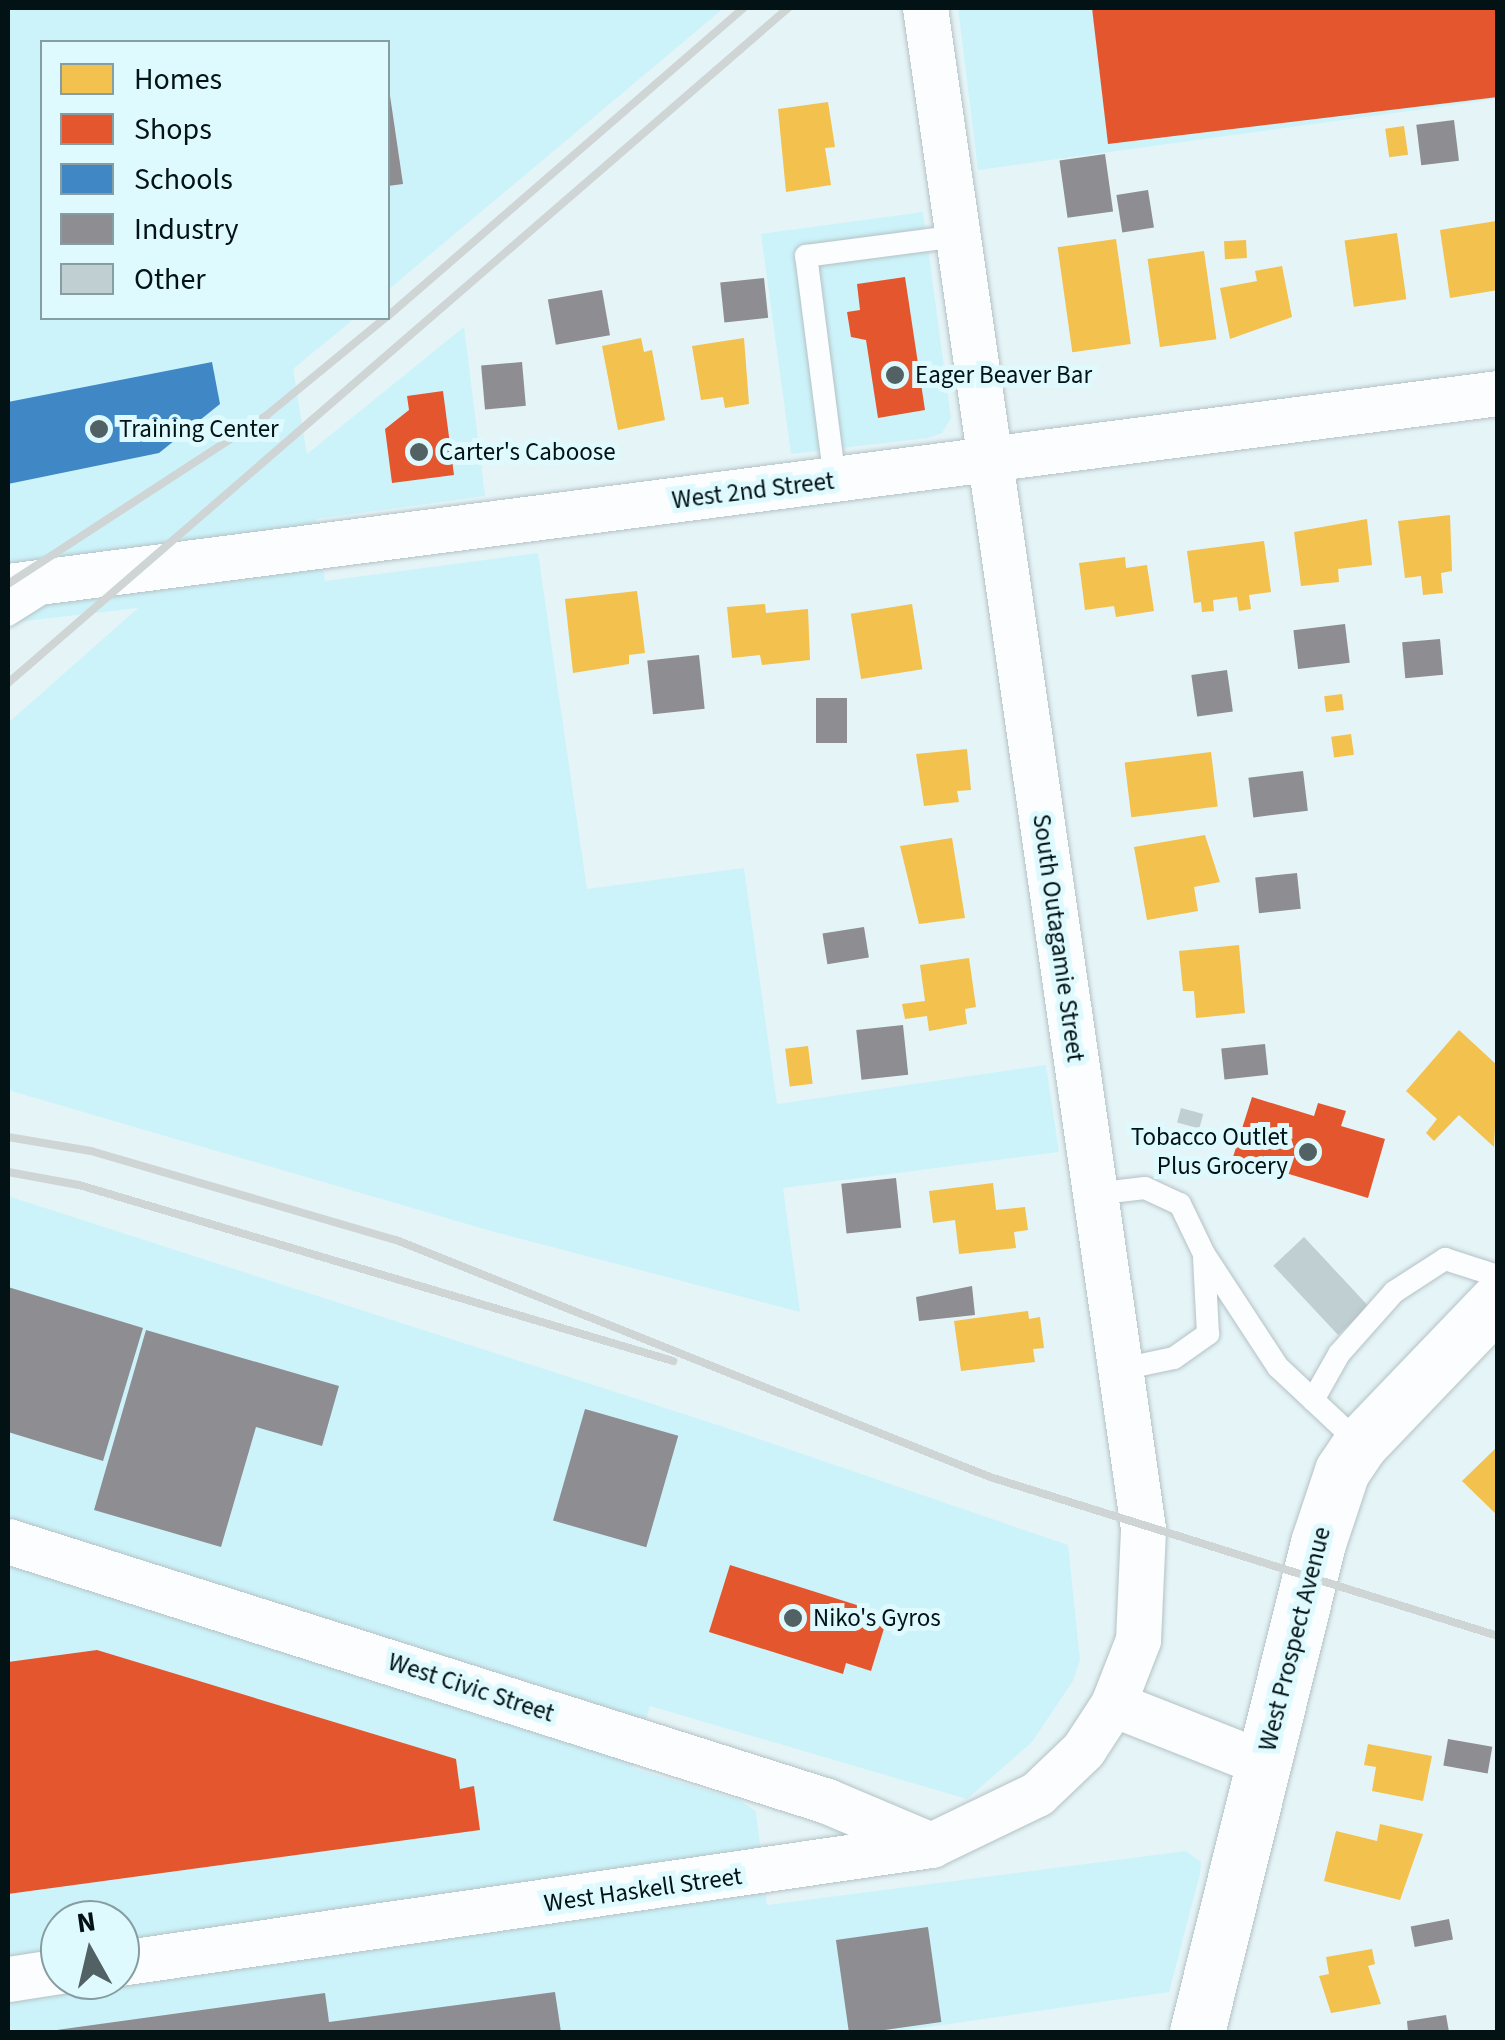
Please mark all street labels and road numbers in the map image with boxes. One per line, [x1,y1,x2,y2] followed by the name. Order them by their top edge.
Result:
[670,466,836,516] street label: West 2nd Street
[1026,812,1090,1064] street label: South Outagamie Street
[1253,1524,1337,1754] street label: West Prospect Avenue
[384,1647,558,1729] street label: West Civic Street
[542,1861,744,1919] street label: West Haskell Street

